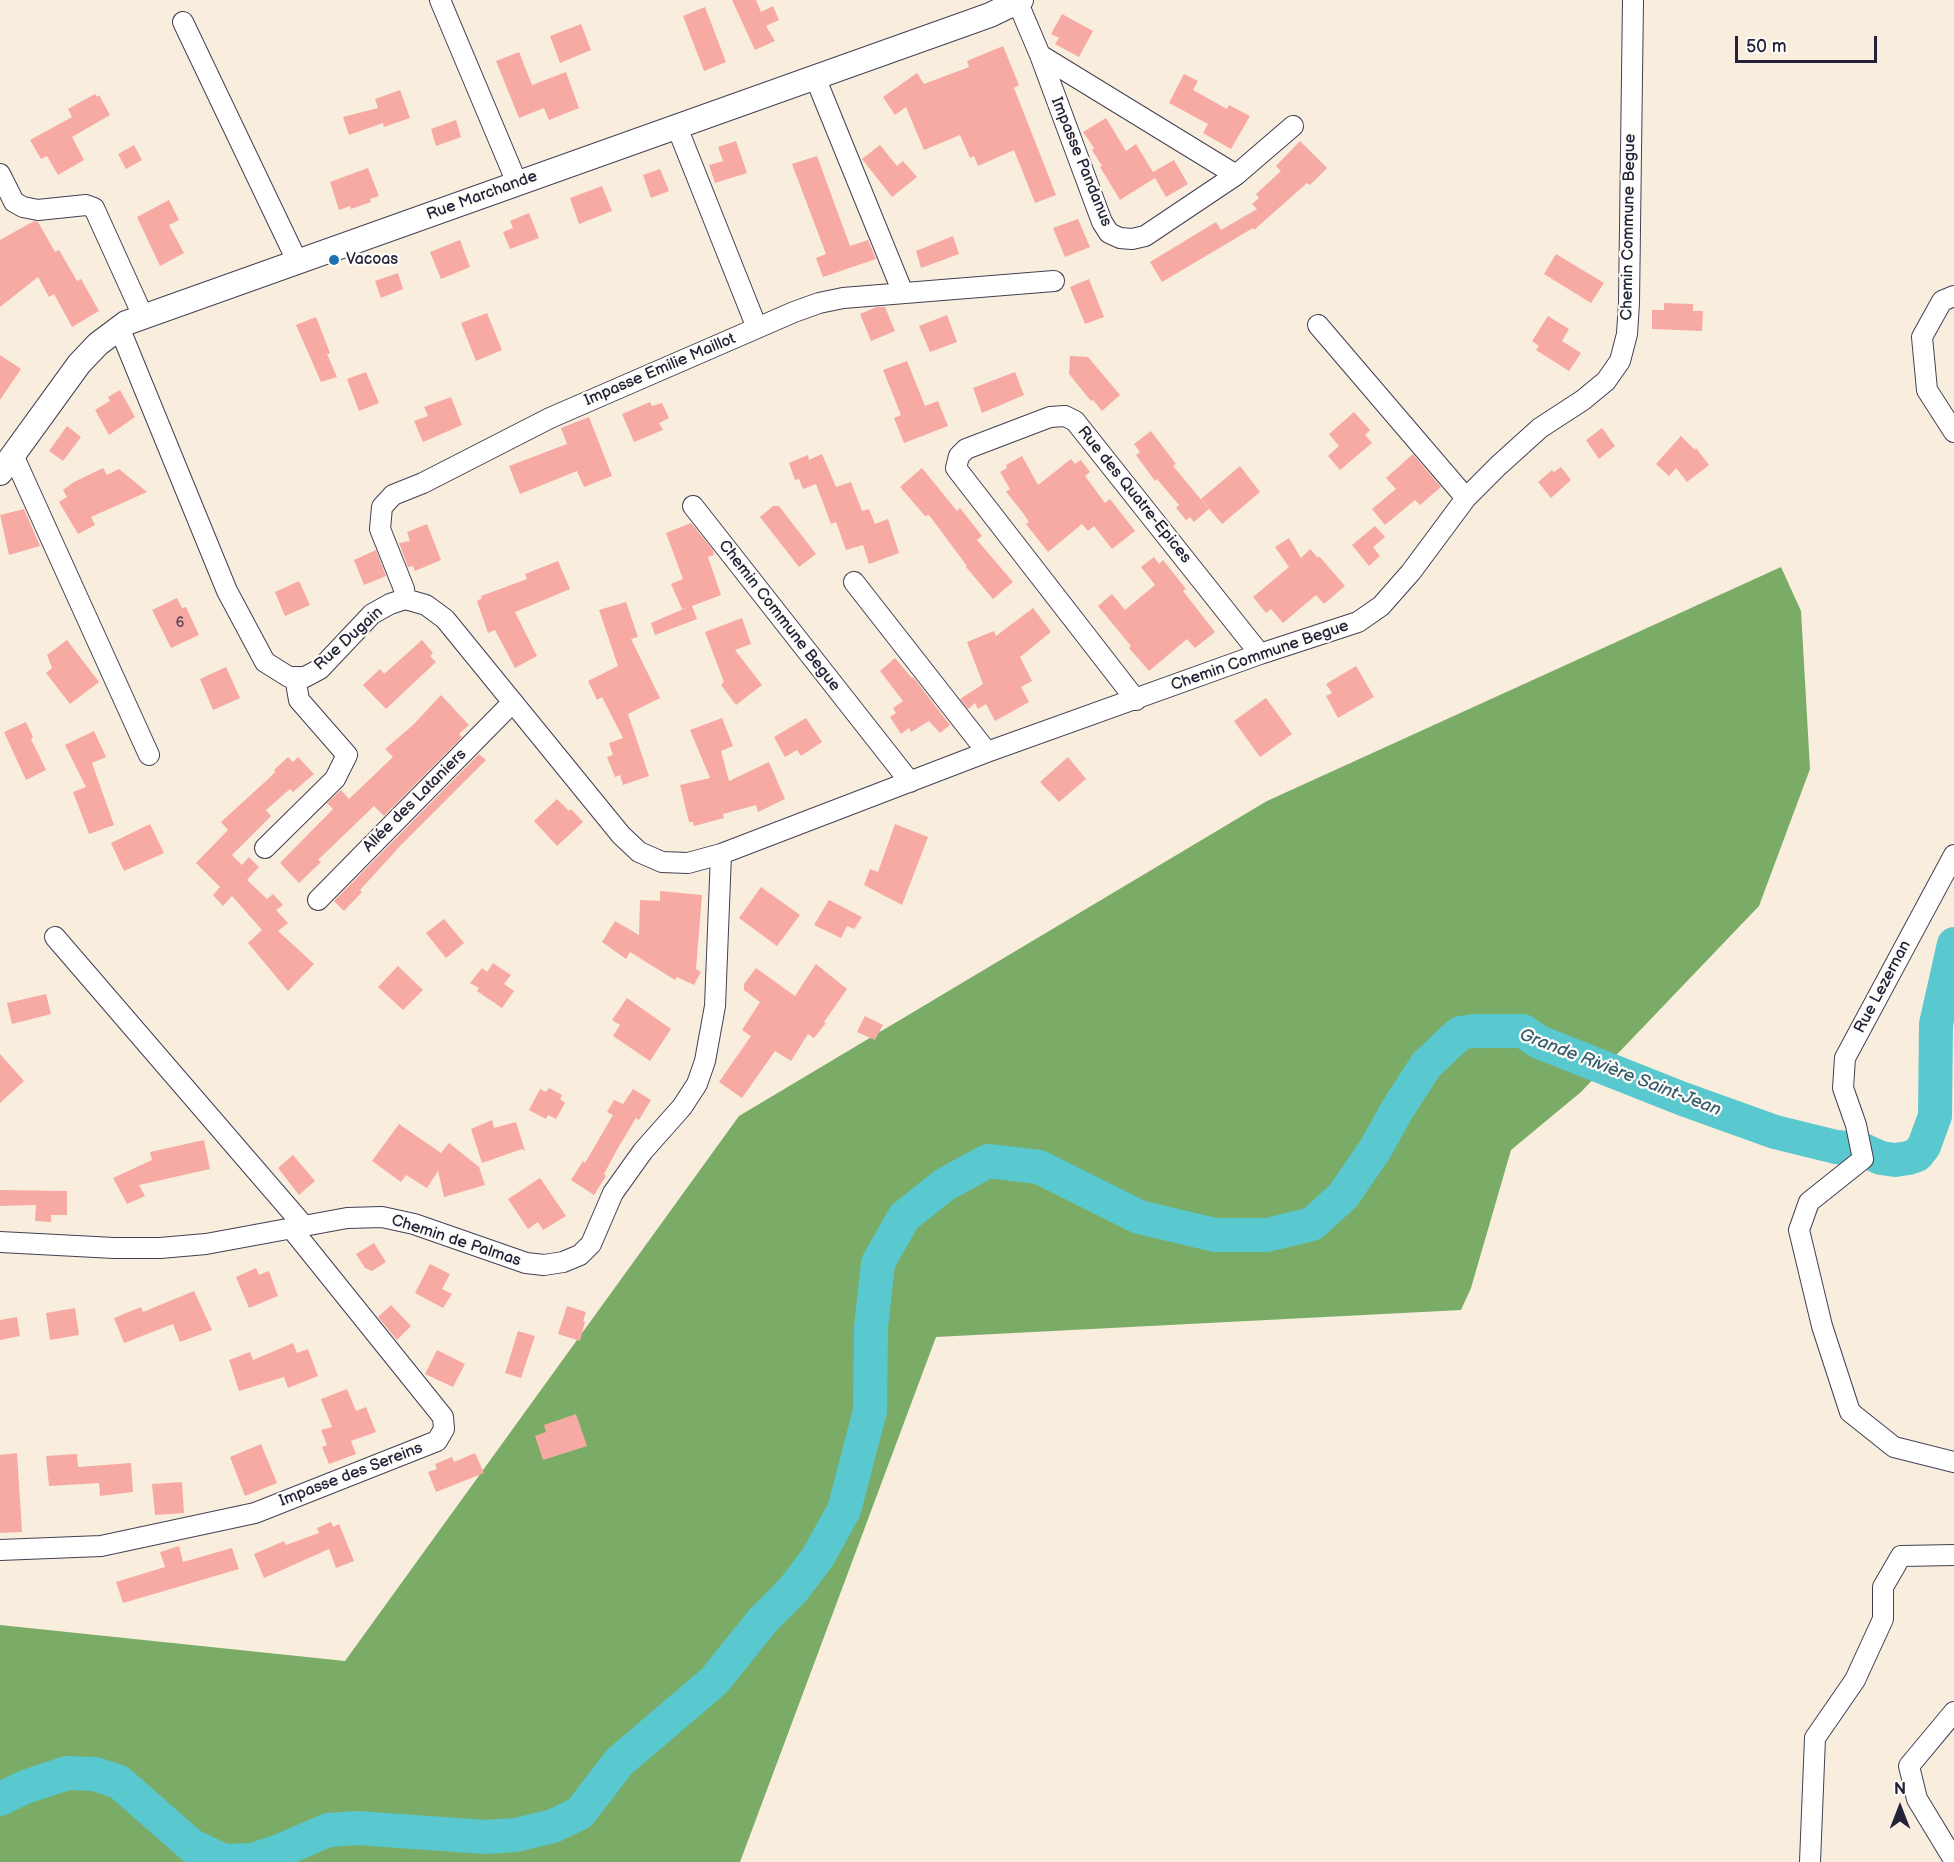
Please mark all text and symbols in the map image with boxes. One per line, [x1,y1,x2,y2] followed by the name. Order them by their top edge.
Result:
[1738,24,1880,62] scale bar
[1746,36,1787,57] text: 50 m
[1046,95,1116,229] street label: Impasse Pandanus
[1618,133,1640,321] street label: Chemin Commune Begue
[424,167,540,225] street label: Rue Marchande
[346,250,398,270] place label: Vacoas
[327,253,341,267] marker: Vacoas
[582,329,738,411] street label: Impasse Emilie Maillot
[1073,423,1195,567] street label: Rue des Quatre-Epices
[714,537,844,695] street label: Chemin Commune Begue
[311,603,387,675] street label: Rue Dugain
[176,615,184,631] house number: 6
[1169,617,1351,695] street label: Chemin Commune Begue
[359,745,471,857] street label: Allée des Lataniers
[1851,937,1915,1037] street label: Rue Lezernan
[1516,1025,1724,1121] water label: Grande Rivière Saint-Jean
[389,1211,523,1271] street label: Chemin de Palmas
[277,1439,425,1511] street label: Impasse des Sereins
[1870,1778,1930,1838] north arrow
[1894,1780,1906,1799] text: N

